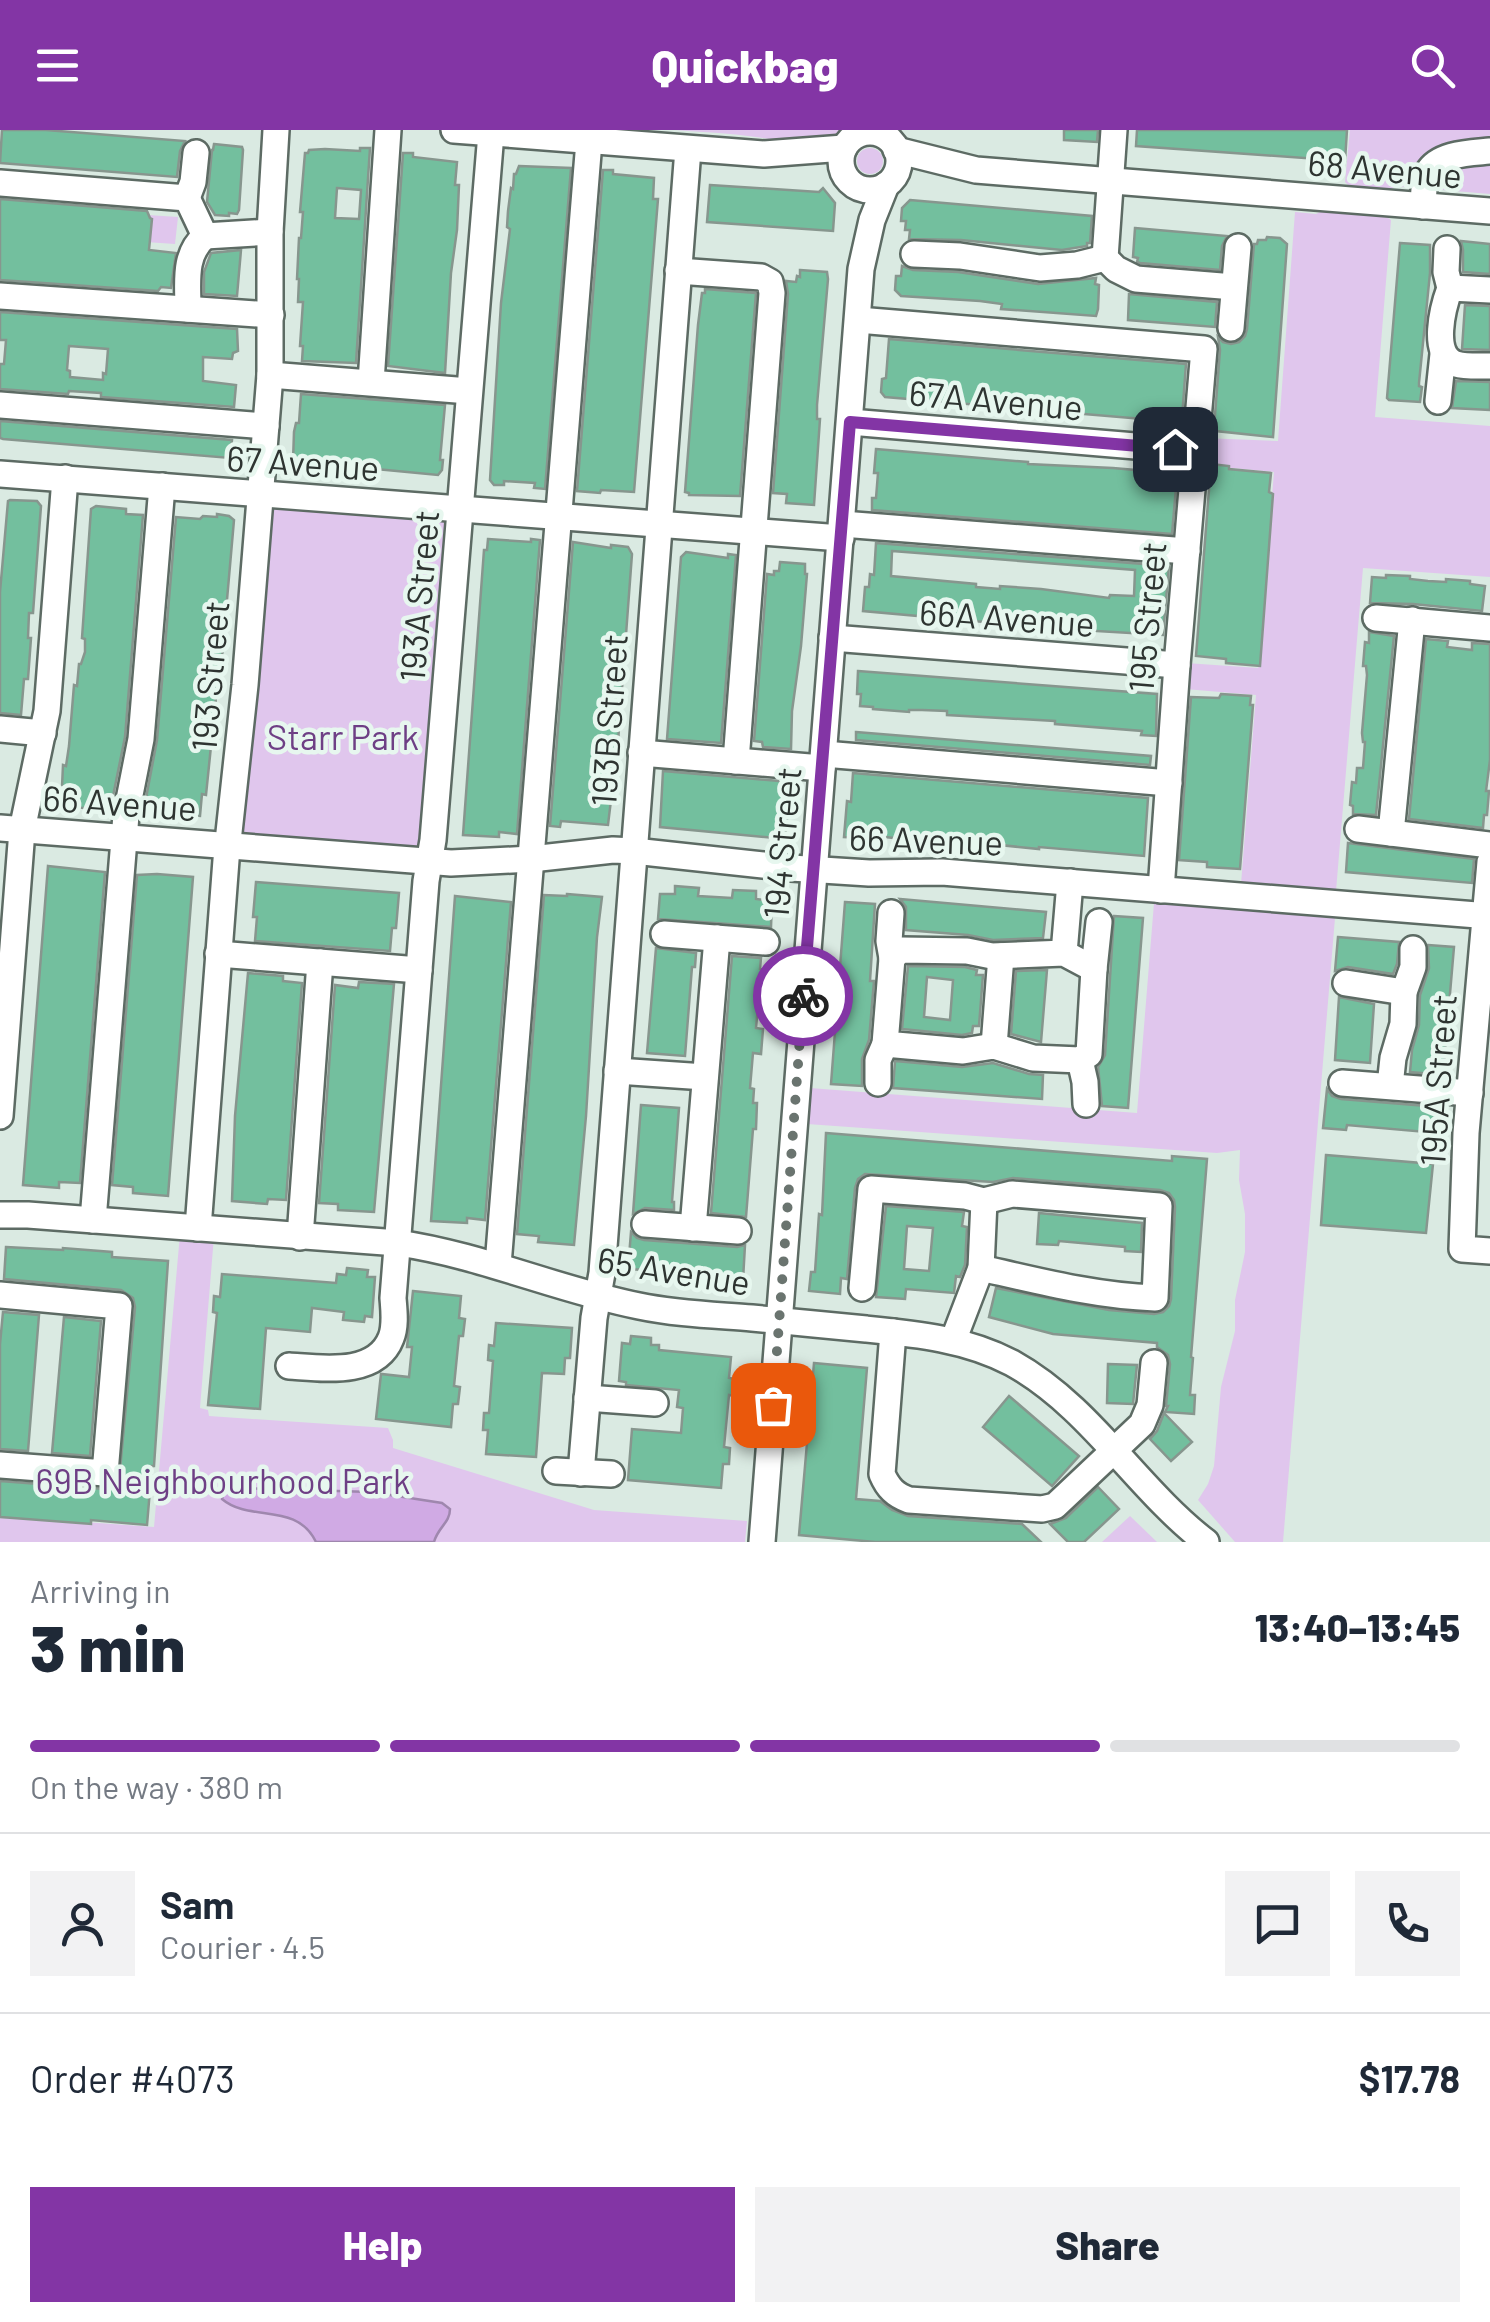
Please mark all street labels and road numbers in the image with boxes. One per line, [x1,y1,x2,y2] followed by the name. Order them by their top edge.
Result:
[1306,140,1464,196] street label: 68 Avenue
[907,370,1085,428] street label: 67A Avenue
[225,436,381,488] street label: 67 Avenue
[390,508,446,684] street label: 193A Street
[1118,540,1174,694] street label: 195 Street
[918,590,1096,644] street label: 66A Avenue
[181,599,237,753] street label: 193 Street
[581,632,635,808] street label: 193B Street
[753,765,809,921] street label: 194 Street
[42,776,198,828] street label: 66 Avenue
[848,815,1004,863] street label: 66 Avenue
[1410,993,1464,1167] street label: 195A Street
[595,1237,753,1303] street label: 65 Avenue

